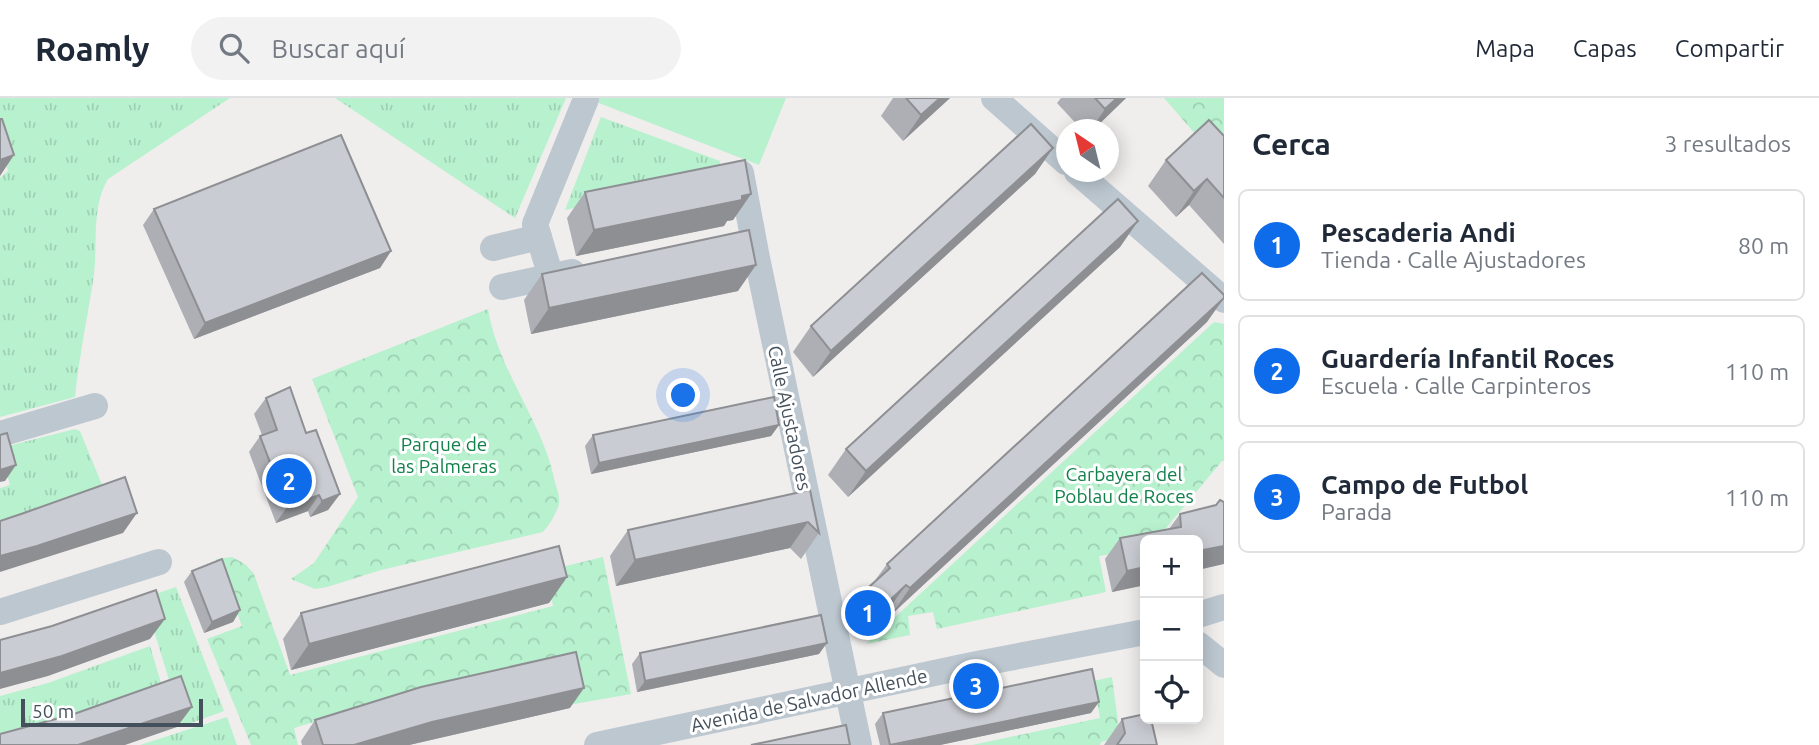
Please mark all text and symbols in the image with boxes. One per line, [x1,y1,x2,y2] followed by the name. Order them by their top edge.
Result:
[191,17,681,80] search box
[215,29,253,67] icon: search
[35,30,149,67] text: Roamly
[271,34,405,63] text: Buscar aquí
[1475,35,1535,62] text: Mapa
[1573,35,1637,62] text: Capas
[1675,35,1784,62] text: Compartir
[1056,119,1119,182] north arrow
[1252,127,1331,161] text: Cerca
[1665,131,1791,156] text: 3 resultados
[1321,218,1516,247] text: Pescaderia Andi
[1271,233,1283,258] text: 1
[1738,233,1789,258] text: 80 m
[1321,247,1586,272] text: Tienda · Calle Ajustadores
[764,344,816,492] street label: Calle Ajustadores
[1321,344,1615,373] text: Guardería Infantil Roces
[1271,359,1283,384] text: 2
[1725,359,1789,384] text: 110 m
[1321,373,1591,398] text: Escuela · Calle Carpinteros
[666,378,700,412] your location
[391,433,497,477] park label: Parque de las Palmeras
[266,455,312,507] pin: 2
[1054,463,1194,507] park label: Carbayera del Poblau de Roces
[1321,470,1528,499] text: Campo de Futbol
[1271,485,1283,510] text: 3
[1725,485,1789,510] text: 110 m
[1321,499,1392,524] text: Parada
[1140,535,1203,724] map controls
[1140,535,1203,598] button: +
[845,587,891,639] pin: 1
[1140,598,1203,661] button: −
[953,660,999,712] pin: 3
[1140,661,1203,724] button: locate
[689,664,929,736] street label: Avenida de Salvador Allende
[21,696,203,728] scale bar
[32,700,74,722] text: 50 m

